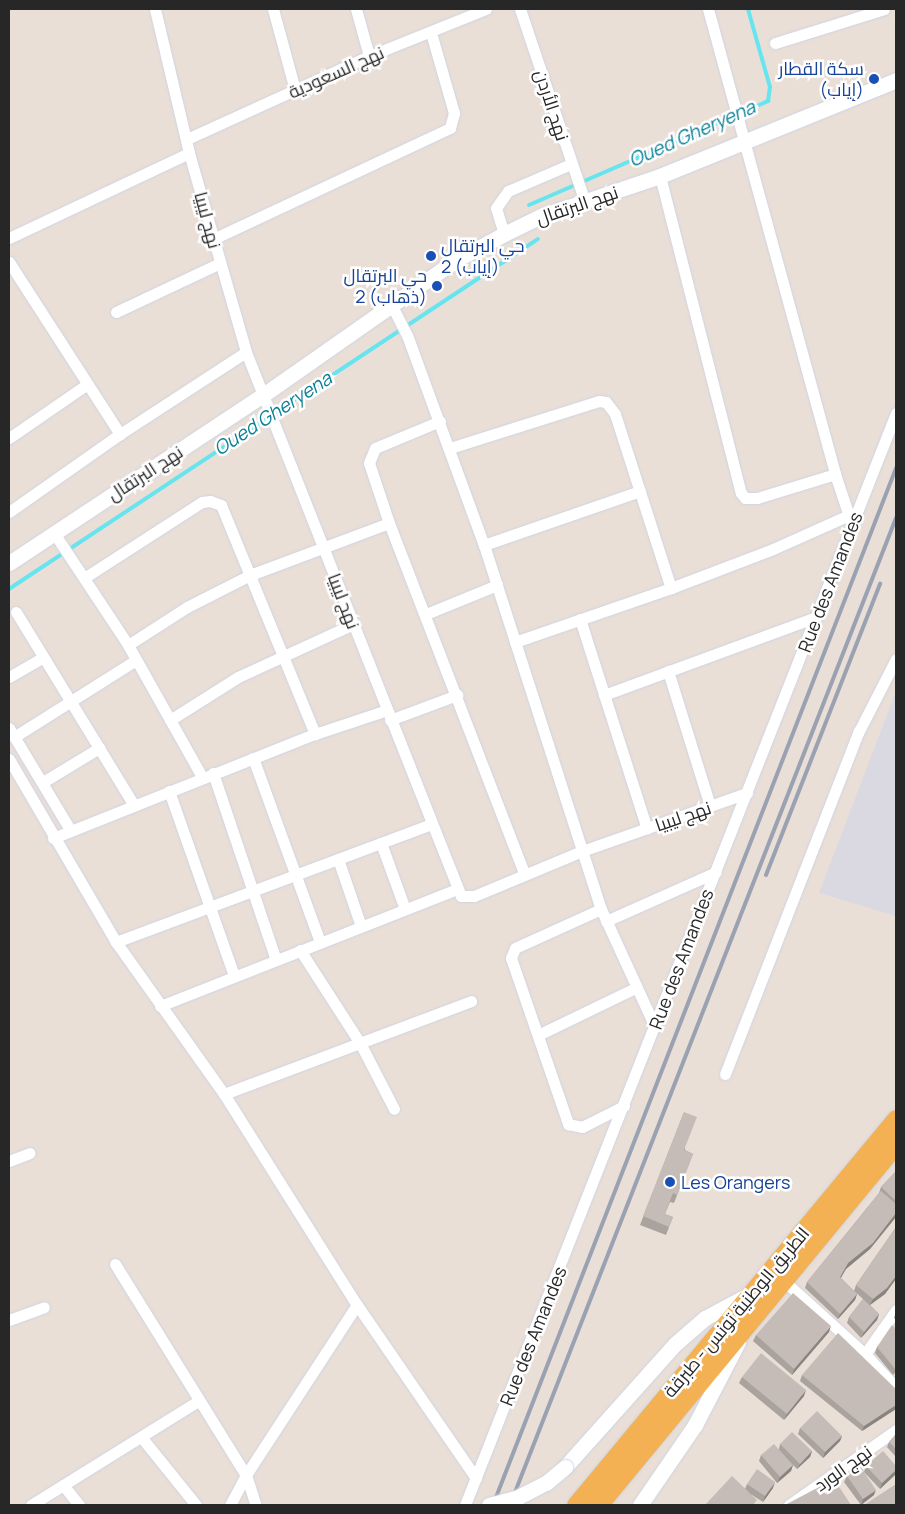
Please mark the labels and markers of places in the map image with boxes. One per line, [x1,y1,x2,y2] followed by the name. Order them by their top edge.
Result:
[778,58,864,100] place label: سكة القطار (إياب)
[868,73,880,85] marker: سكة القطار (إياب)
[441,235,525,278] place label: حي البرتقال 2 (إياب)
[425,250,437,262] marker: حي البرتقال 2 (إياب)
[343,265,427,308] place label: حي البرتقال 2 (ذهاب)
[431,280,443,292] marker: حي البرتقال 2 (ذهاب)
[681,1171,790,1193] place label: Les Orangers
[663,1175,677,1189] marker: Les Orangers

